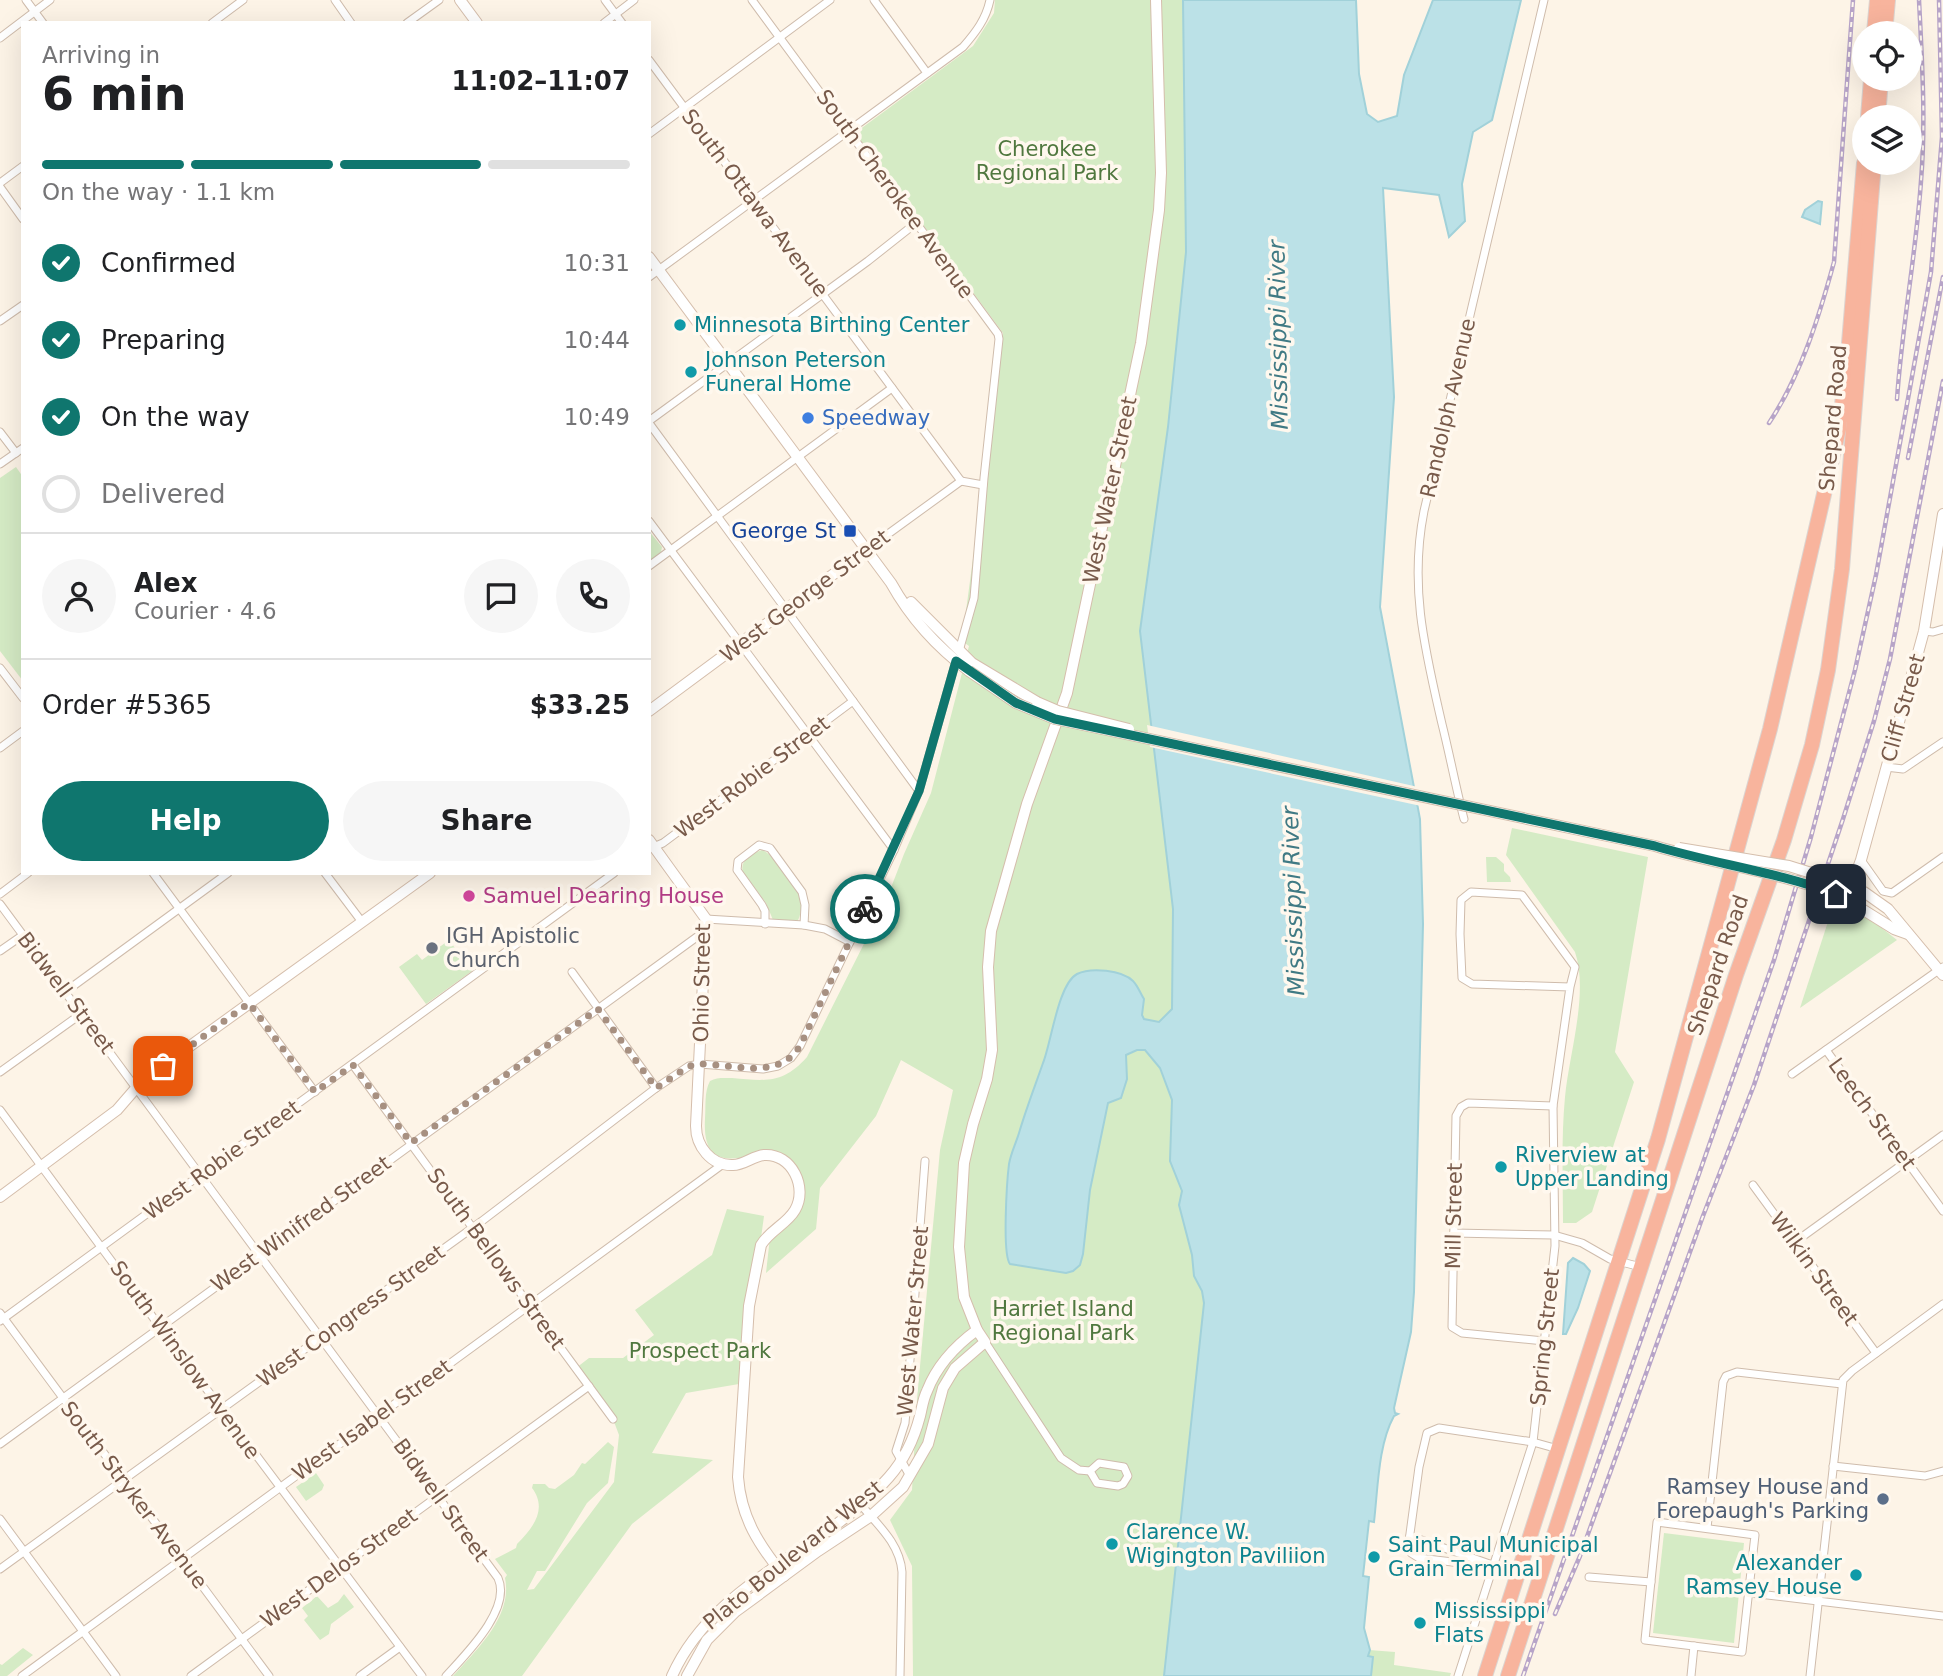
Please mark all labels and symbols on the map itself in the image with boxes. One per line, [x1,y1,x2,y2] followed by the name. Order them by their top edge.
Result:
[811,85,979,303] street label: South Cherokee Avenue
[677,105,833,301] street label: South Ottawa Avenue
[976,137,1119,185] park label: Cherokee Regional Park
[1263,239,1293,430] water label: Mississippi River
[694,313,970,337] place label: Minnesota Birthing Center
[1416,316,1480,500] street label: Randolph Avenue
[672,317,688,333] marker: Minnesota Birthing Center
[1815,344,1851,492] street label: Shepard Road
[703,348,886,396] place label: Johnson Peterson Funeral Home
[683,364,699,380] marker: Johnson Peterson Funeral Home
[1078,394,1142,586] street label: West Water Street
[822,406,930,430] place label: Speedway
[800,410,816,426] marker: Speedway
[731,519,836,543] place label: George St
[842,523,858,539] marker: George St
[716,525,894,667] street label: West George Street
[1876,651,1930,765] street label: Cliff Street
[670,711,834,843] street label: West Robie Street
[1277,804,1309,996] water label: Mississippi River
[1806,864,1866,924] pin
[830,874,900,944] courier
[483,884,724,908] place label: Samuel Dearing House
[461,888,477,904] marker: Samuel Dearing House
[1683,892,1753,1038] street label: Shepard Road
[689,923,715,1043] street label: Ohio Street
[446,924,580,972] place label: IGH Apistolic Church
[13,928,119,1058] street label: Bidwell Street
[424,940,440,956] marker: IGH Apistolic Church
[133,1036,193,1096] pin
[1823,1053,1921,1175] street label: Leech Street
[139,1095,305,1225] street label: West Robie Street
[1515,1143,1669,1191] place label: Riverview at Upper Landing
[207,1151,395,1297] street label: West Winifred Street
[1493,1159,1509,1175] marker: Riverview at Upper Landing
[1441,1163,1467,1269] street label: Mill Street
[422,1164,570,1354] street label: South Bellows Street
[1765,1208,1863,1330] street label: Wilkin Street
[893,1225,933,1417] street label: West Water Street
[253,1240,449,1392] street label: West Congress Street
[105,1256,265,1464] street label: South Winslow Avenue
[1526,1267,1564,1407] street label: Spring Street
[992,1297,1135,1345] park label: Harriet Island Regional Park
[629,1339,772,1363] park label: Prospect Park
[288,1354,456,1486] street label: West Isabel Street
[56,1397,212,1593] street label: South Stryker Avenue
[388,1434,494,1566] street label: Bidwell Street
[699,1475,887,1635] street label: Plato Boulevard West
[1656,1475,1869,1523] place label: Ramsey House and Forepaugh's Parking
[1875,1491,1891,1507] marker: Ramsey House and Forepaugh's Parking
[256,1503,422,1633] street label: West Delos Street
[1126,1520,1326,1568] place label: Clarence W. Wigington Paviliion
[1388,1533,1599,1581] place label: Saint Paul Municipal Grain Terminal
[1104,1536,1120,1552] marker: Clarence W. Wigington Paviliion
[1366,1549,1382,1565] marker: Saint Paul Municipal Grain Terminal
[1686,1551,1842,1599] place label: Alexander Ramsey House
[1848,1567,1864,1583] marker: Alexander Ramsey House
[1434,1599,1546,1647] place label: Mississippi Flats
[1412,1615,1428,1631] marker: Mississippi Flats

